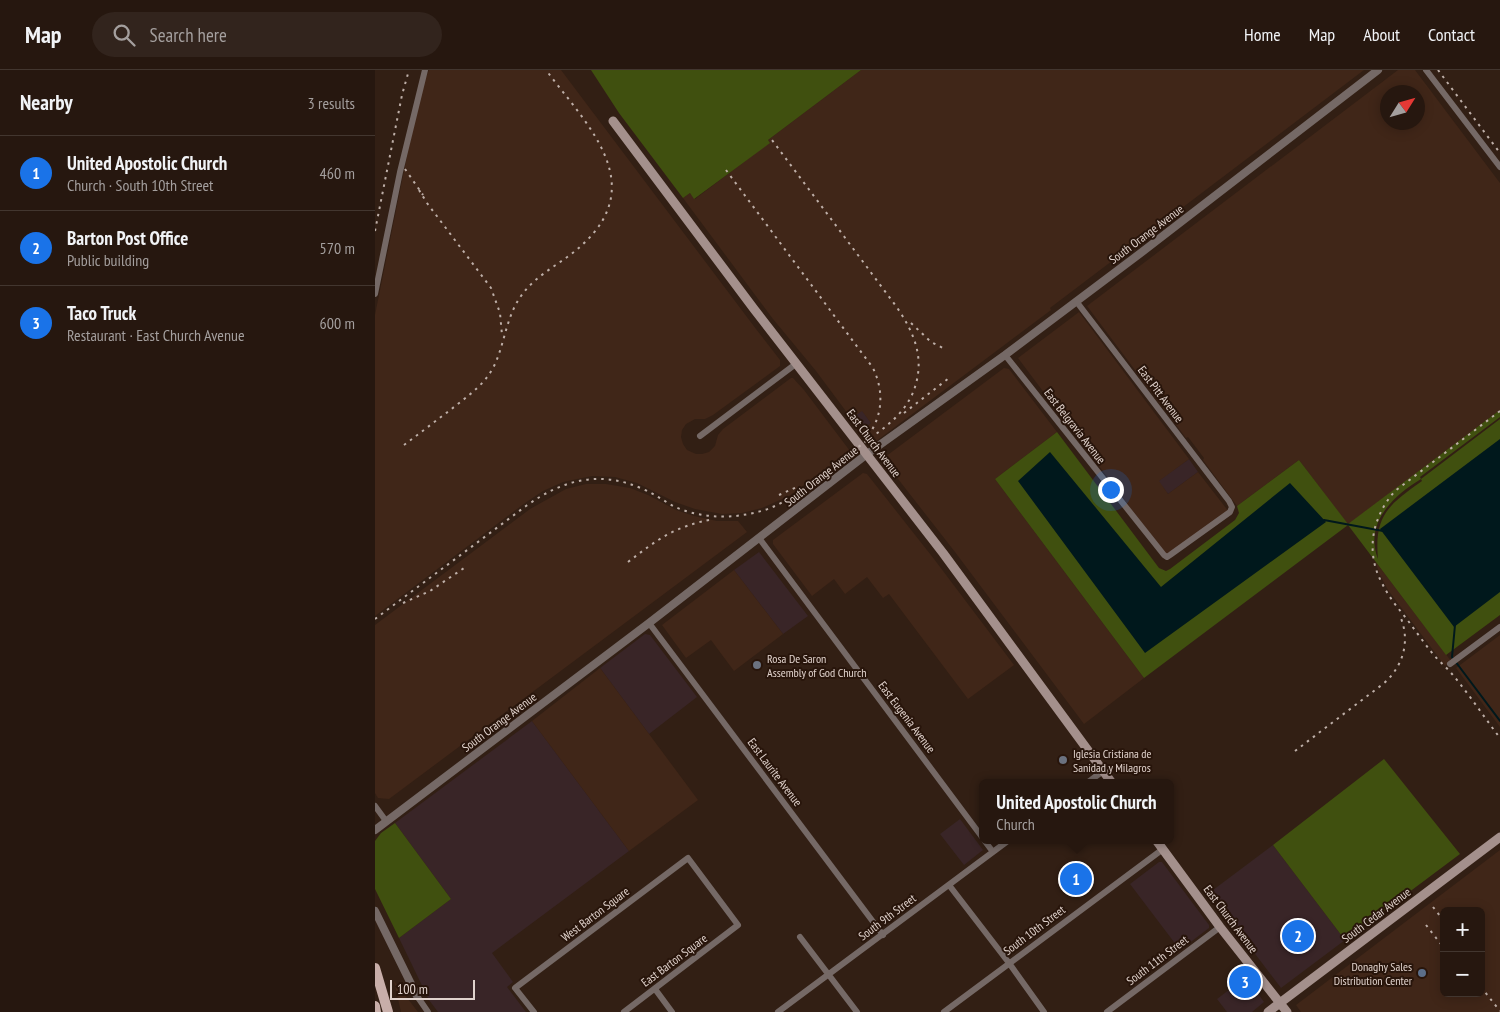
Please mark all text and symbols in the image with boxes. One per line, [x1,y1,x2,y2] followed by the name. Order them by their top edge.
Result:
[92,12,442,57] search box
[25,19,62,50] text: Map
[110,21,138,49] icon: search
[150,23,227,47] text: Search here
[1244,23,1281,46] text: Home
[1309,23,1335,46] text: Map
[1363,23,1400,46] text: About
[1428,23,1475,46] text: Contact
[1380,85,1425,130] north arrow
[20,89,73,116] text: Nearby
[308,93,355,113] text: 3 results
[67,151,227,175] text: United Apostolic Church
[32,163,40,183] text: 1
[320,163,355,183] text: 460 m
[67,175,214,195] text: Church · South 10th Street
[1106,201,1186,267] street label: South Orange Avenue
[67,226,188,250] text: Barton Post Office
[32,238,40,258] text: 2
[320,238,355,258] text: 570 m
[67,250,149,270] text: Public building
[67,301,136,325] text: Taco Truck
[32,313,40,333] text: 3
[320,313,355,333] text: 600 m
[67,325,245,345] text: Restaurant · East Church Avenue
[1135,363,1187,425] street label: East Pitt Avenue
[1041,385,1109,467] street label: East Belgravia Avenue
[844,406,904,480] street label: East Church Avenue
[781,443,861,509] street label: South Orange Avenue
[1098,477,1124,503] your location
[767,651,867,680] place label: Rosa De Saron Assembly of God Church
[751,659,763,671] marker: Rosa De Saron Assembly of God Church
[875,678,939,756] street label: East Eugenia Avenue
[459,689,539,755] street label: South Orange Avenue
[745,735,805,809] street label: East Laurite Avenue
[1073,746,1152,775] place label: Iglesia Cristiana de Sanidad y Milagros
[1057,754,1069,766] marker: Iglesia Cristiana de Sanidad y Milagros
[979,779,1174,844] popup
[996,790,1157,814] text: United Apostolic Church
[996,814,1035,834] text: Church
[1060,860,1092,898] pin: 1
[1201,882,1261,956] street label: East Church Avenue
[558,884,632,944] street label: West Barton Square
[1338,884,1414,946] street label: South Cedar Avenue
[855,890,919,943] street label: South 9th Street
[1000,901,1068,958] street label: South 10th Street
[1440,907,1485,997] map controls
[1440,907,1485,952] button: +
[1282,917,1314,955] pin: 2
[638,930,710,990] street label: East Barton Square
[1123,931,1191,988] street label: South 11th Street
[1440,952,1485,997] button: −
[1334,959,1413,988] place label: Donaghy Sales Distribution Center
[1229,963,1261,1001] pin: 3
[1416,967,1428,979] marker: Donaghy Sales Distribution Center
[390,977,475,1000] scale bar
[397,980,428,998] text: 100 m

